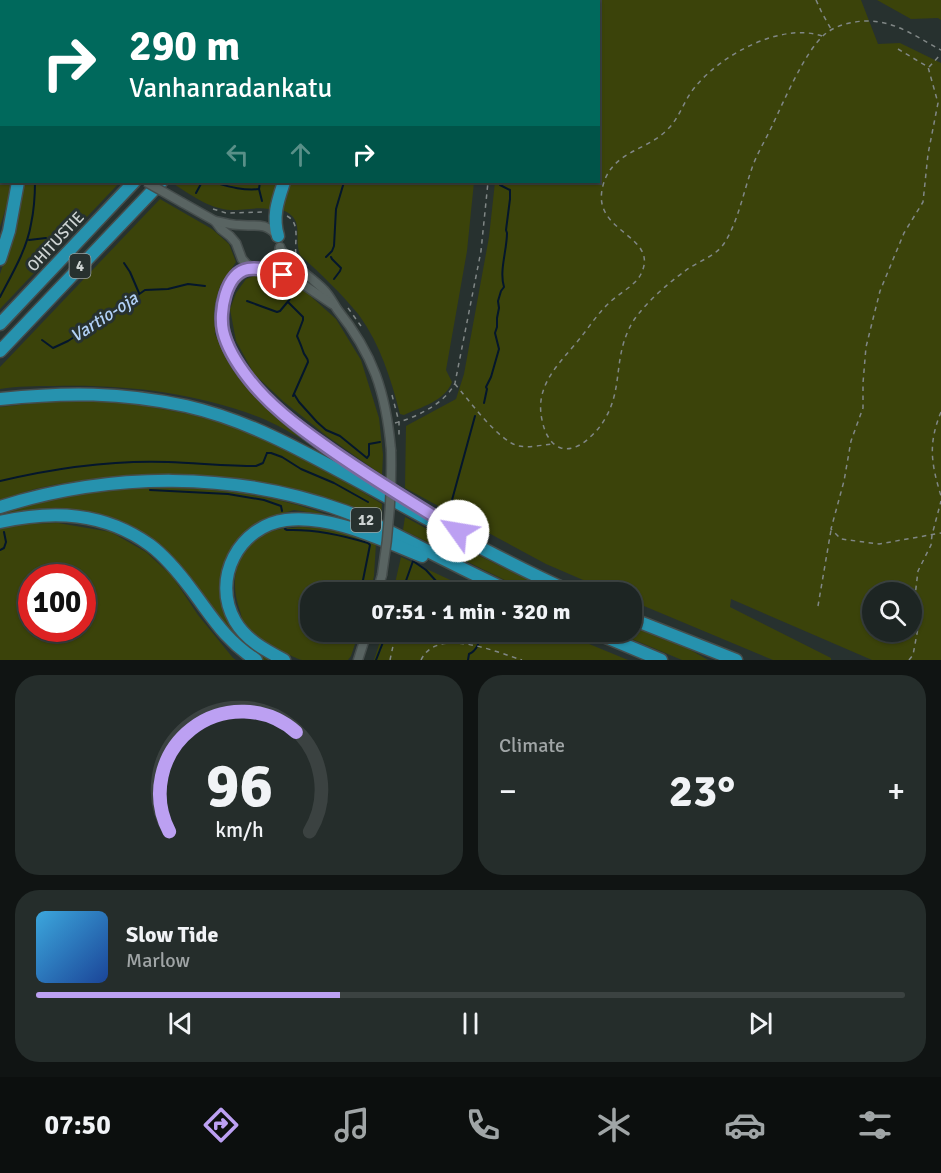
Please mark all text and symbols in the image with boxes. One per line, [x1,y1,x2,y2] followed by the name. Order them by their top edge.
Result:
[129,21,240,72] text: 290 m
[30,24,108,102] icon: right
[129,72,332,105] text: Vanhanradankatu
[221,138,254,171] icon: left
[284,138,317,171] icon: ahead
[347,138,380,171] icon: right
[23,208,89,276] street label: OHITUSTIE
[257,249,308,300] pin
[70,254,90,278] road number: 4
[266,258,299,291] icon: arrive
[66,287,143,347] water label: Vartio-oja
[426,499,490,563] position arrow
[351,508,381,532] road number: 12
[18,564,96,642] speed limit sign: 100
[862,582,922,642] map controls
[862,582,922,642] button: search
[371,598,571,625] text: 07:51 · 1 min · 320 m
[499,733,565,758] text: Climate
[205,747,273,824] text: 96
[669,764,735,819] text: 23°
[499,771,517,812] text: −
[887,771,905,812] text: +
[215,817,263,843] text: km/h
[126,921,218,948] text: Slow Tide
[126,948,190,973] text: Marlow
[164,1007,197,1040] icon: previous
[454,1007,487,1040] icon: pause
[744,1007,777,1040] icon: next
[200,1104,242,1146] icon: directions
[331,1104,373,1146] icon: music
[462,1104,504,1146] icon: phone
[593,1104,635,1146] icon: climate
[724,1104,766,1146] icon: car
[854,1104,896,1146] icon: filters
[44,1109,111,1142] text: 07:50

